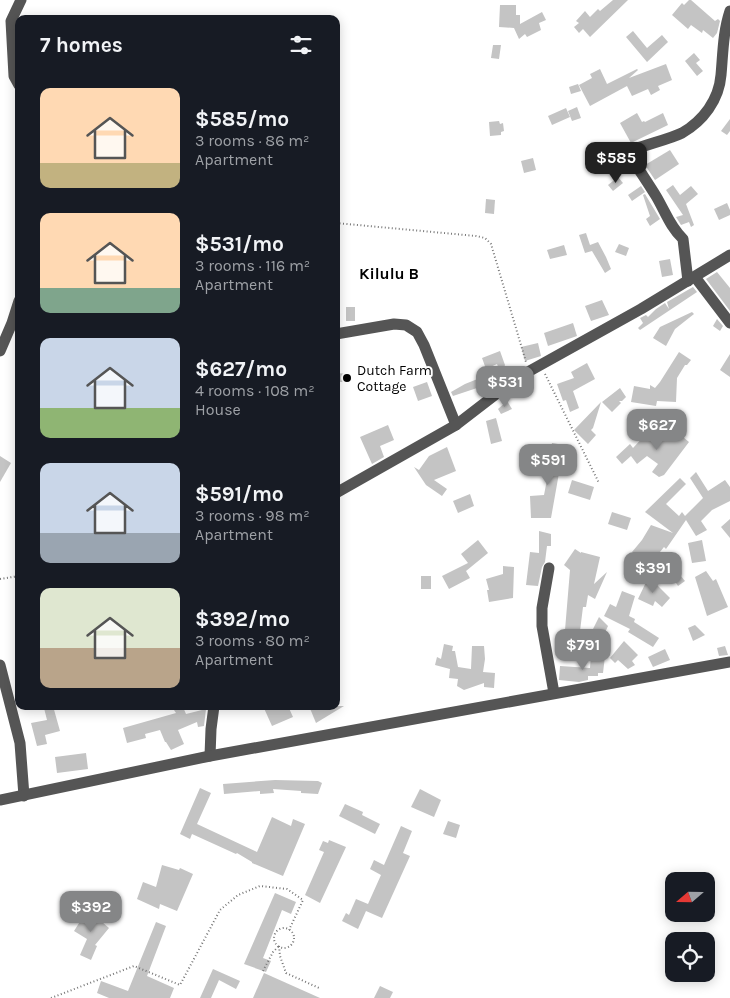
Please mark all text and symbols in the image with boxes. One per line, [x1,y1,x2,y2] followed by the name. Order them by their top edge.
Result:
[287,31,315,59] icon: filters
[40,33,123,57] text: 7 homes
[195,107,289,131] text: $585/mo
[80,108,140,168] icon: home
[195,131,310,150] text: 3 rooms · 86 m²
[586,142,646,184] pin: $585
[596,148,636,167] text: $585
[195,150,273,169] text: Apartment
[195,232,284,256] text: $531/mo
[80,233,140,293] icon: home
[195,256,310,275] text: 3 rooms · 116 m²
[359,264,419,283] district label: Kilulu B
[195,275,273,294] text: Apartment
[195,357,287,381] text: $627/mo
[80,358,140,418] icon: home
[357,362,432,395] place label: Dutch Farm Cottage
[475,366,535,408] pin: $531
[341,372,353,384] marker: Dutch Farm Cottage
[487,372,523,391] text: $531
[195,381,315,400] text: 4 rooms · 108 m²
[195,400,241,419] text: House
[627,408,687,451] pin: $627
[638,415,676,434] text: $627
[518,444,578,486] pin: $591
[530,450,566,469] text: $591
[195,482,284,506] text: $591/mo
[80,483,140,543] icon: home
[195,506,310,525] text: 3 rooms · 98 m²
[195,525,273,544] text: Apartment
[623,552,683,594] pin: $391
[635,558,671,577] text: $391
[195,607,290,631] text: $392/mo
[80,608,140,668] icon: home
[553,628,613,671] pin: $791
[195,631,310,650] text: 3 rooms · 80 m²
[566,635,600,654] text: $791
[195,650,273,669] text: Apartment
[665,872,715,922] north arrow
[665,872,715,982] map controls
[61,890,121,933] pin: $392
[71,897,111,916] text: $392
[665,932,715,982] button: locate

